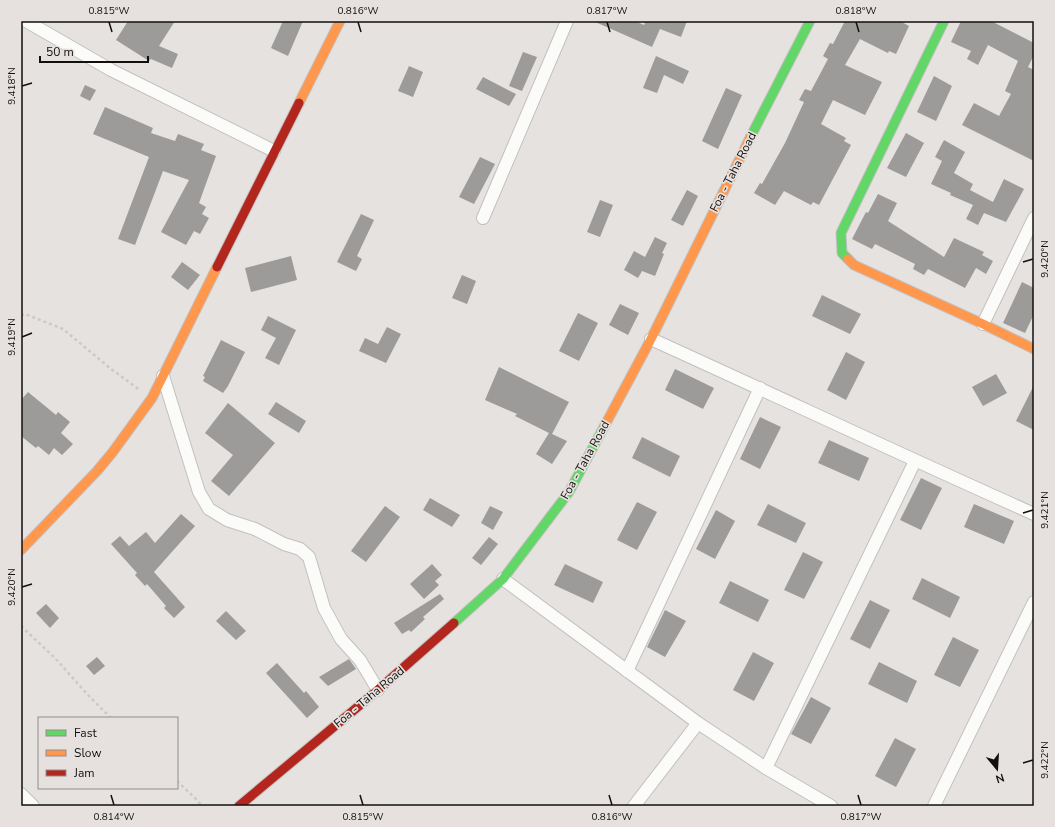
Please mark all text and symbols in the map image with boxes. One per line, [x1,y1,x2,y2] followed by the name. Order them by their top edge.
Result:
[88,4,130,18] text: 0.815°W
[337,4,379,18] text: 0.816°W
[586,4,628,18] text: 0.817°W
[835,4,877,18] text: 0.818°W
[40,38,148,64] scale bar
[46,44,74,60] text: 50 m
[5,67,19,105] text: 9.418°N
[706,129,760,215] street label: Foa - Taha Road
[1038,240,1052,278] text: 9.420°N
[5,318,19,356] text: 9.419°N
[557,418,613,502] street label: Foa - Taha Road
[1038,491,1052,529] text: 9.421°N
[5,568,19,606] text: 9.420°N
[330,663,408,731] street label: Foa - Taha Road
[38,717,178,789] legend
[74,725,97,741] text: Fast
[1038,741,1052,779] text: 9.422°N
[74,745,102,761] text: Slow
[977,749,1017,789] north arrow
[73,765,95,781] text: Jam
[994,770,1006,786] text: N
[93,810,135,824] text: 0.814°W
[342,810,384,824] text: 0.815°W
[591,810,633,824] text: 0.816°W
[840,810,882,824] text: 0.817°W

